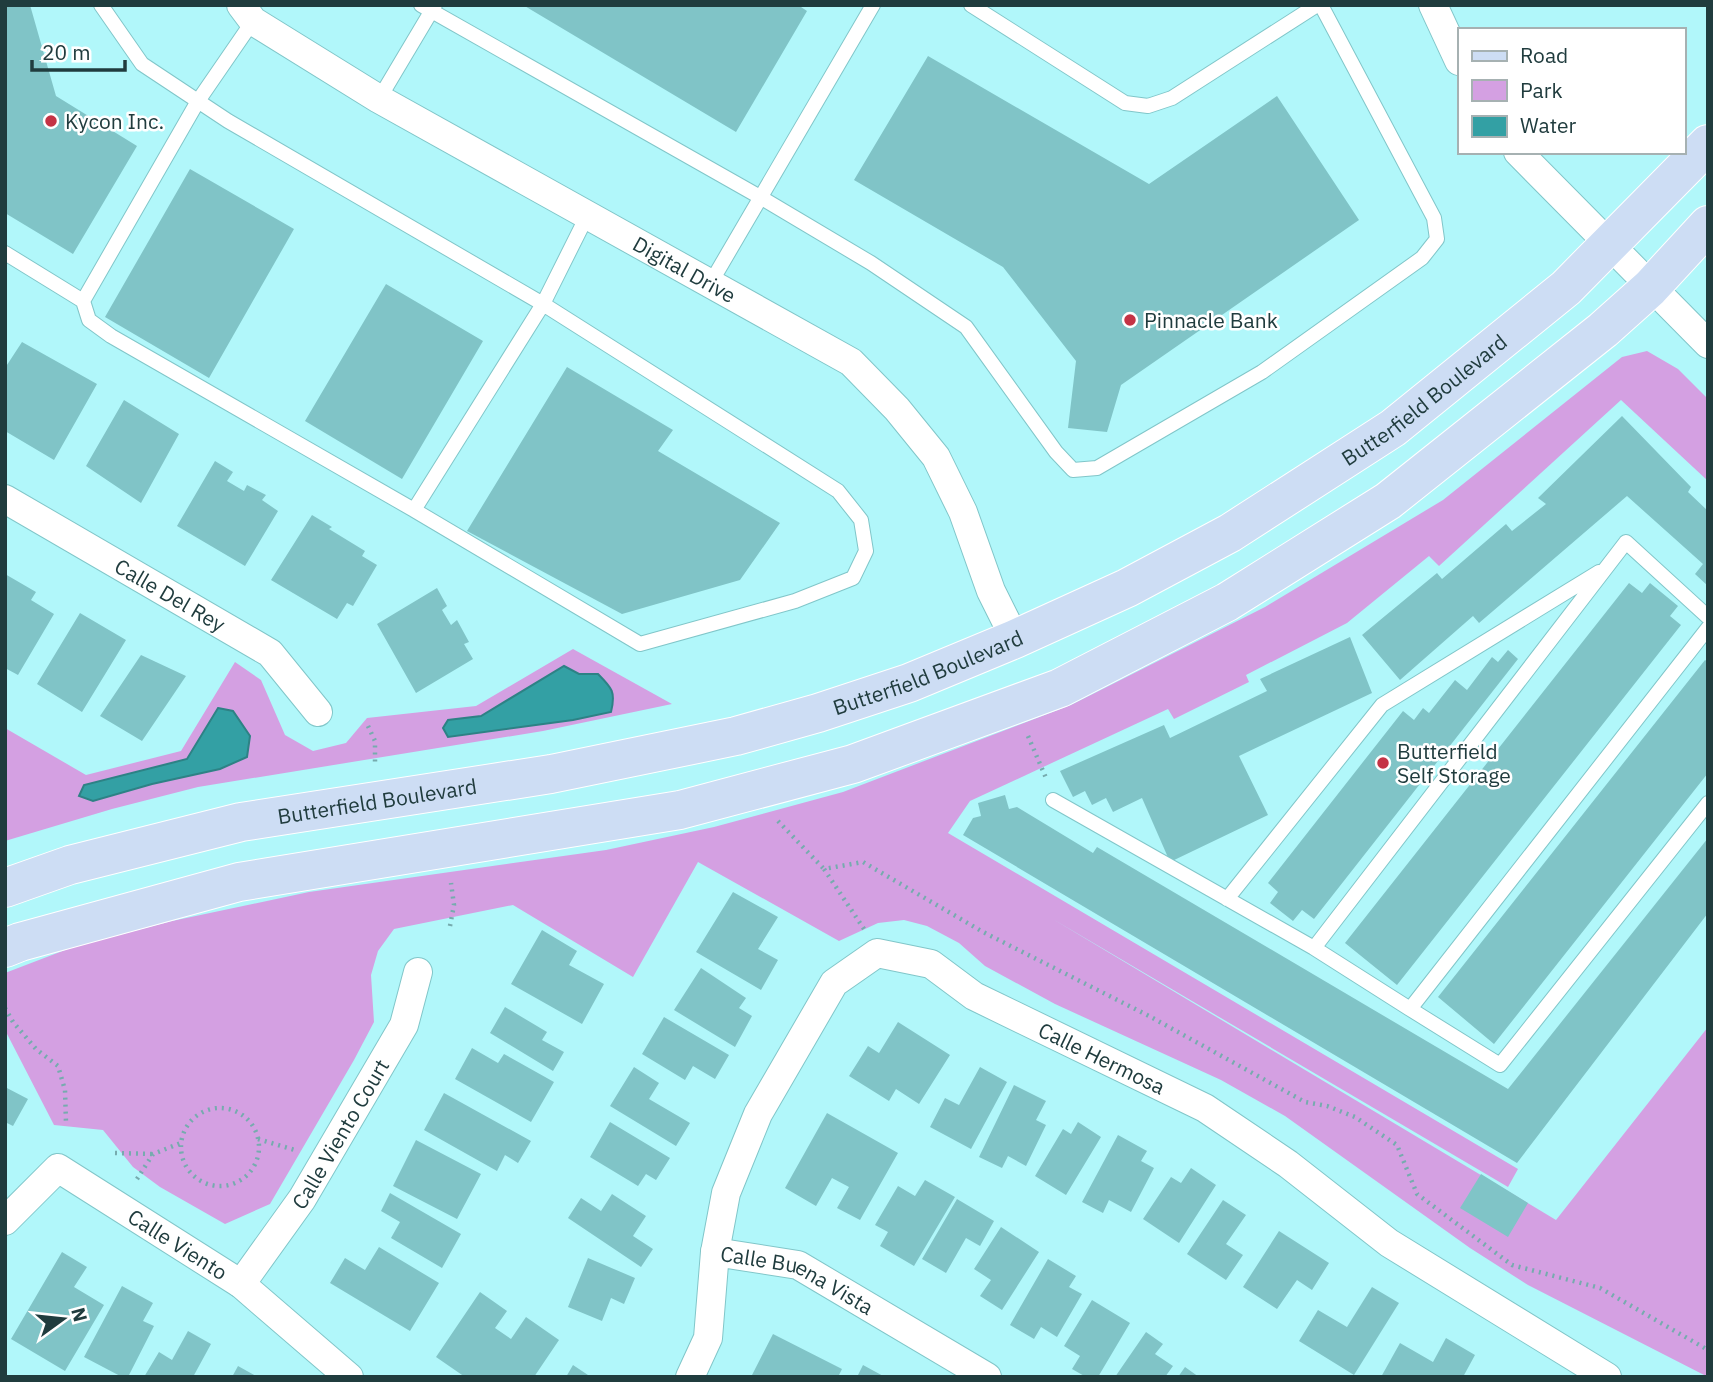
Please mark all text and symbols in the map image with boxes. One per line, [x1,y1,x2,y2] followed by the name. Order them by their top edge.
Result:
[32,28,124,72] scale bar
[1458,28,1685,154] legend
[42,38,91,66] text: 20 m
[1520,41,1568,69] text: Road
[1520,76,1563,104] text: Park
[65,107,164,135] place label: Kycon Inc.
[1520,111,1577,139] text: Water
[43,113,59,129] marker: Kycon Inc.
[628,229,741,309] street label: Digital Drive
[1144,306,1278,334] place label: Pinnacle Bank
[1122,312,1138,328] marker: Pinnacle Bank
[1336,328,1513,472] street label: Butterfield Boulevard
[110,552,231,638] street label: Calle Del Rey
[829,623,1027,721] street label: Butterfield Boulevard
[1397,737,1511,789] place label: Butterfield Self Storage
[1375,755,1391,771] marker: Butterfield Self Storage
[275,772,479,830] street label: Butterfield Boulevard
[1034,1015,1170,1101] street label: Calle Hermosa
[285,1054,395,1215] street label: Calle Viento Court
[123,1202,233,1286] street label: Calle Viento
[718,1239,879,1321] street label: Calle Buena Vista
[28,1284,98,1354] north arrow
[66,1305,93,1324] text: N

